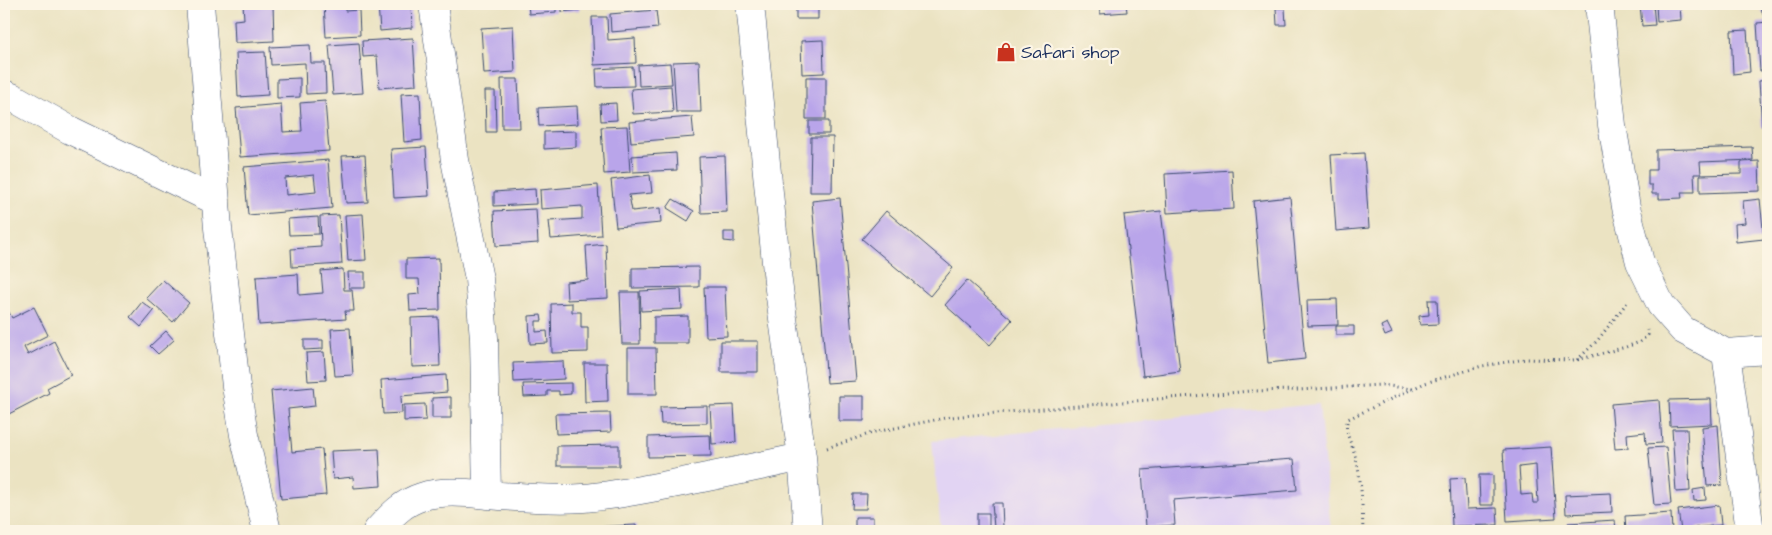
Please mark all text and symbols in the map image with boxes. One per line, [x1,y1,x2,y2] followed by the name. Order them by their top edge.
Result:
[1021,40,1120,65] place label: Safari shop
[995,41,1017,63] shop icon: Safari shop

